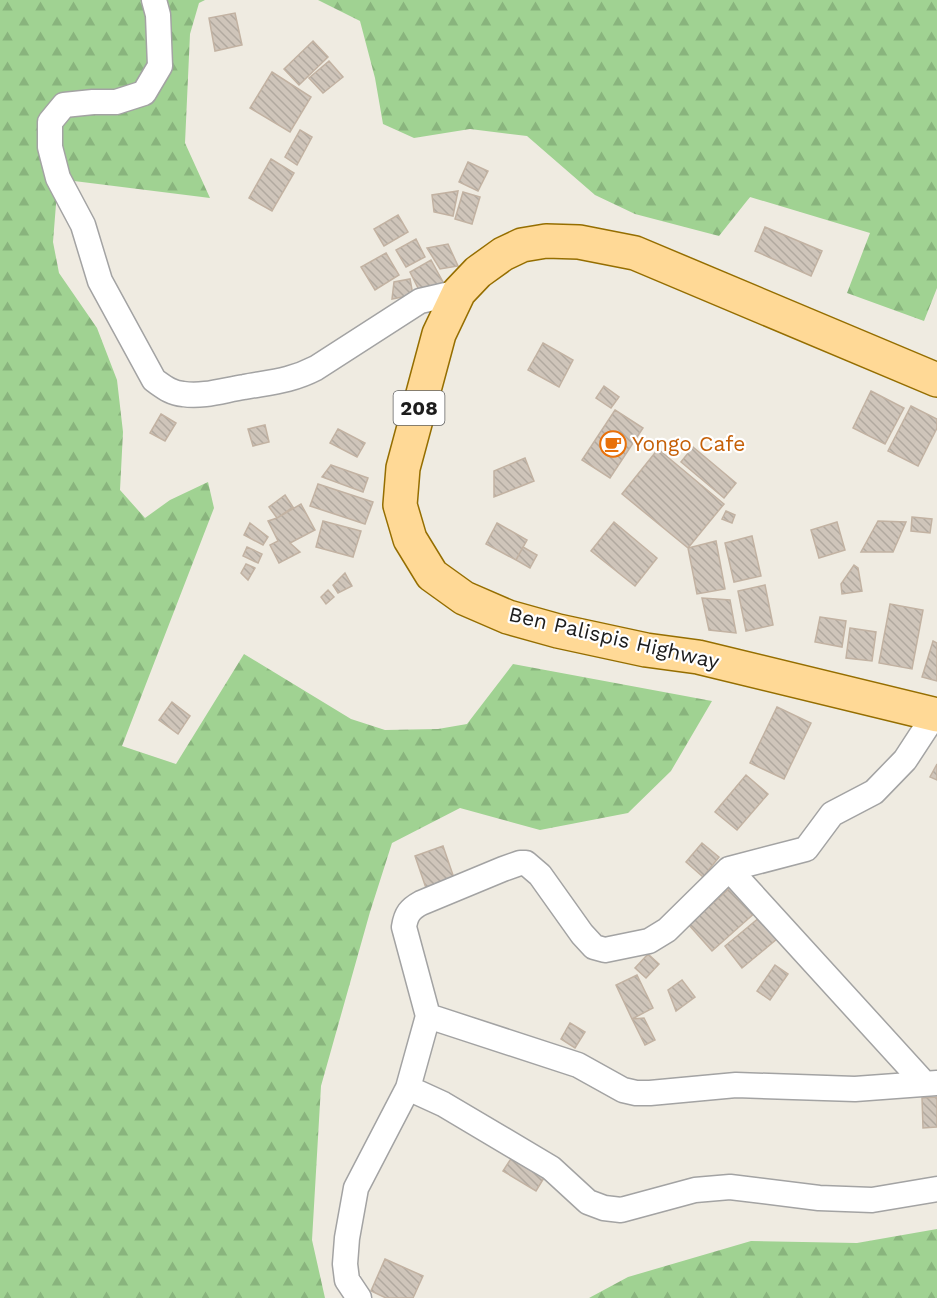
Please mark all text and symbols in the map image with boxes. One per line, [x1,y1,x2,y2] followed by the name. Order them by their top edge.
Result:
[394,391,444,425] road number: 208
[598,429,628,459] cafe icon: Yongo Cafe
[632,431,745,456] place label: Yongo Cafe
[506,601,722,674] street label: Ben Palispis Highway

